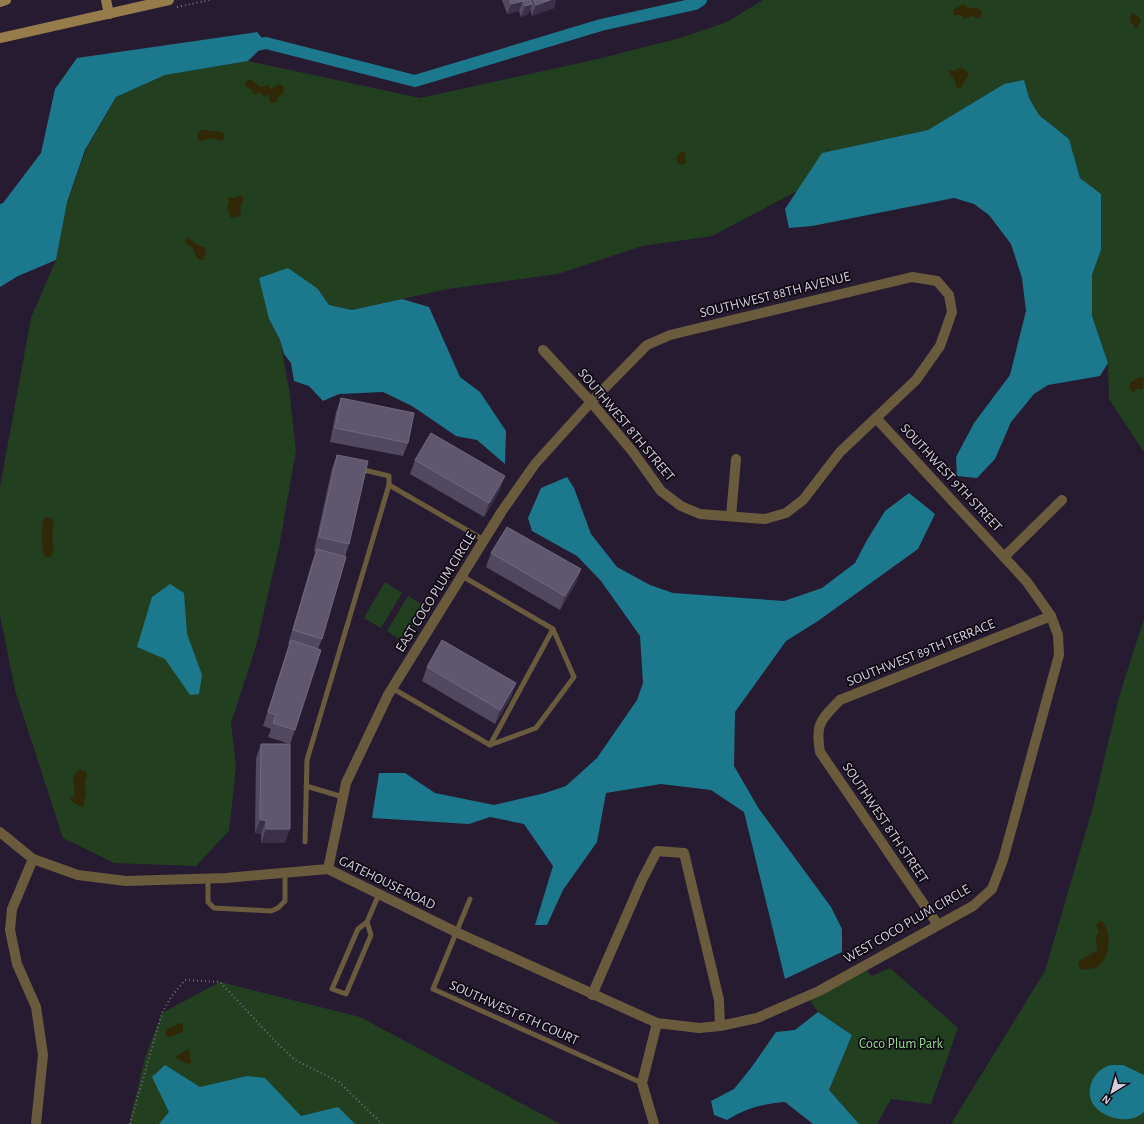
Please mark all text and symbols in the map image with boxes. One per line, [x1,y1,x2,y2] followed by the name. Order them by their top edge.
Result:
[698,269,852,321] street label: SOUTHWEST 88TH AVENUE
[575,366,677,484] street label: SOUTHWEST 8TH STREET
[897,421,1005,535] street label: SOUTHWEST 9TH STREET
[393,529,479,655] street label: EAST COCO PLUM CIRCLE
[845,617,997,689] street label: SOUTHWEST 89TH TERRACE
[839,760,931,886] street label: SOUTHWEST 8TH STREET
[337,854,437,912] street label: GATEHOUSE ROAD
[841,882,973,966] street label: WEST COCO PLUM CIRCLE
[447,978,581,1048] street label: SOUTHWEST 6TH COURT
[859,1037,944,1051] park label: Coco Plum Park
[1092,1072,1132,1112] north arrow
[1100,1093,1113,1106] text: N

